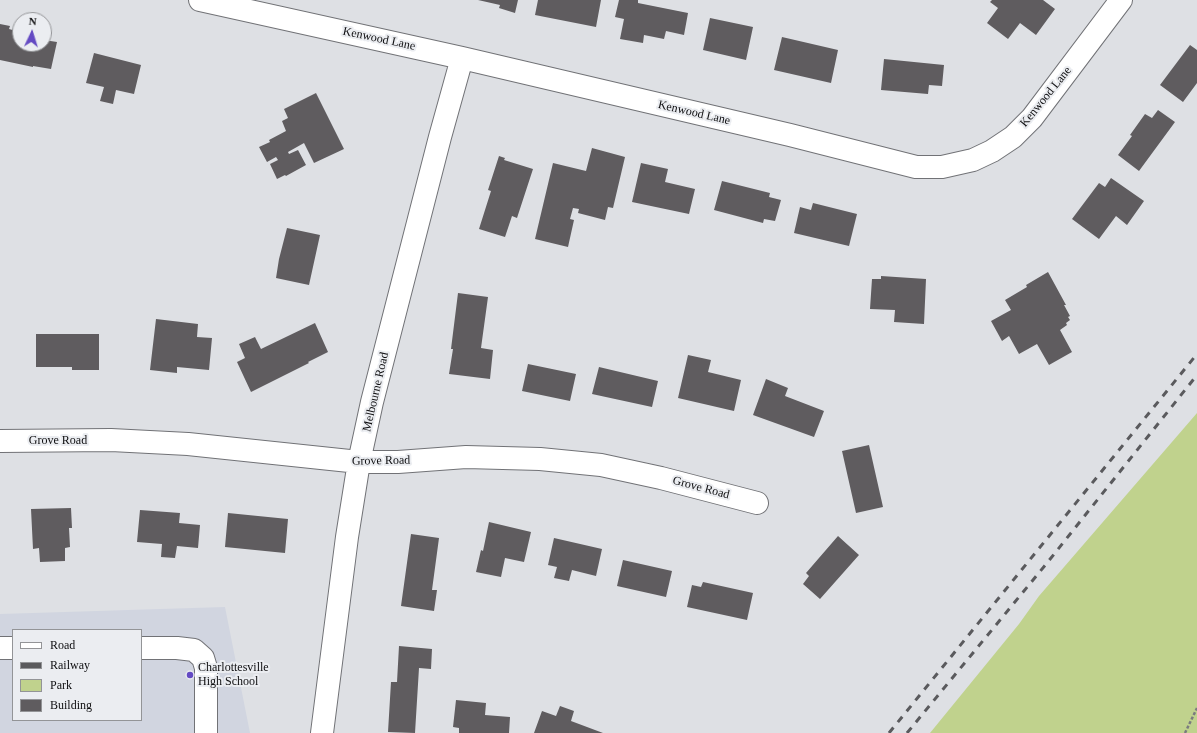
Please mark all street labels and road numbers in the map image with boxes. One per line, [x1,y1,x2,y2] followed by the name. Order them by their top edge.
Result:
[341,24,417,54] street label: Kenwood Lane
[1017,64,1075,130] street label: Kenwood Lane
[657,98,731,128] street label: Kenwood Lane
[360,351,392,433] street label: Melbourne Road
[29,434,87,448] street label: Grove Road
[352,453,410,469] street label: Grove Road
[671,473,731,503] street label: Grove Road

